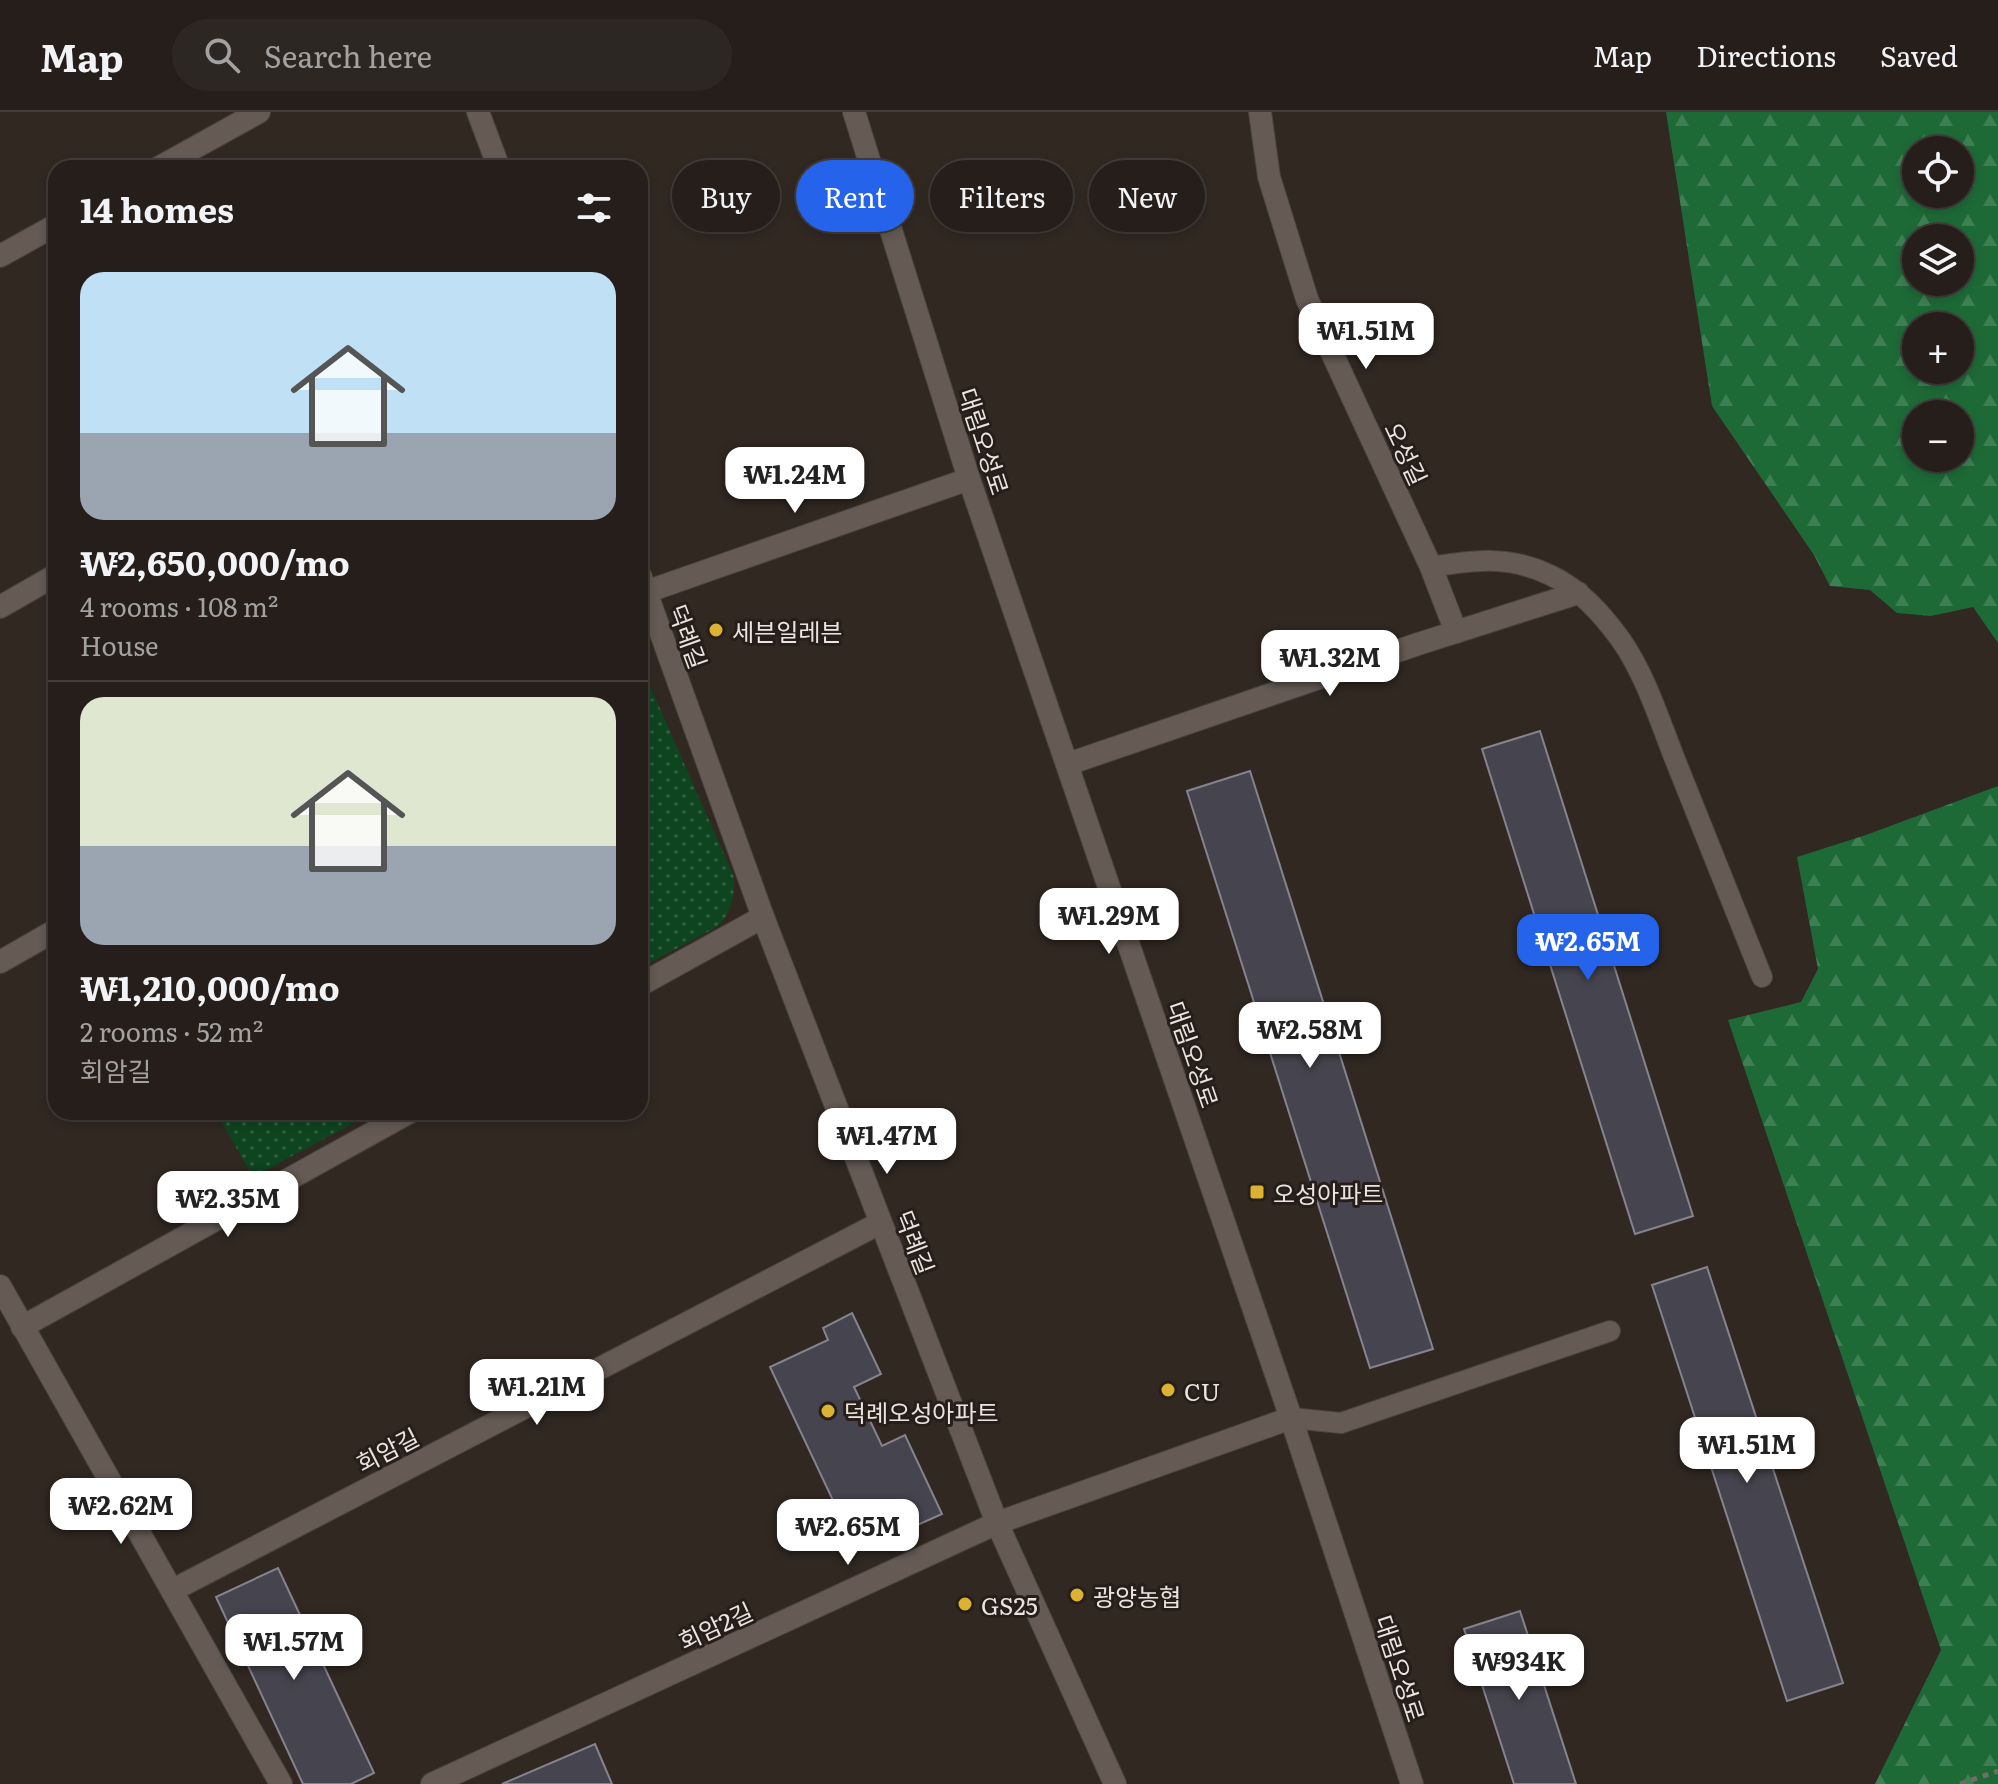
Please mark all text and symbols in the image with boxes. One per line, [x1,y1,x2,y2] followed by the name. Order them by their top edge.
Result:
[172,19,732,91] search box
[40,27,124,84] text: Map
[200,33,244,77] icon: search
[264,33,432,77] text: Search here
[1593,34,1652,76] text: Map
[1696,34,1836,76] text: Directions
[1880,34,1958,76] text: Saved
[1902,136,1974,472] map controls
[1902,136,1974,208] button: locate
[672,160,780,232] chip: Buy
[796,160,914,232] chip: Rent
[930,160,1073,232] chip: Filters
[1089,160,1205,232] chip: New
[80,183,234,233] text: 14 homes
[572,186,616,230] icon: filters
[1902,224,1974,296] button: layers
[1301,303,1431,371] pin: ₩1.51M
[1317,309,1415,348] text: ₩1.51M
[1902,312,1974,384] button: +
[276,324,420,468] icon: home
[951,383,1019,499] street label: 대림오성로
[1902,400,1974,472] button: −
[1377,416,1437,490] street label: 오성길
[730,447,860,515] pin: ₩1.24M
[743,453,847,492] text: ₩1.24M
[80,536,350,586] text: ₩2,650,000/mo
[80,586,278,625] text: 4 rooms · 108 m²
[661,599,717,673] street label: 덕례길
[732,613,842,648] place label: 세븐일레븐
[707,621,725,639] marker: 세븐일레븐
[80,625,158,664] text: House
[1265,630,1395,698] pin: ₩1.32M
[1279,636,1381,675] text: ₩1.32M
[276,749,420,893] icon: home
[1044,888,1174,956] pin: ₩1.29M
[1058,894,1160,933] text: ₩1.29M
[1523,914,1653,982] pin: ₩2.65M
[1535,920,1641,959] text: ₩2.65M
[80,961,340,1011] text: ₩1,210,000/mo
[1159,996,1229,1112] street label: 대림오성로
[1245,1002,1375,1070] pin: ₩2.58M
[1257,1008,1363,1047] text: ₩2.58M
[80,1011,263,1050] text: 2 rooms · 52 m²
[80,1050,152,1089] text: 회암길
[822,1108,952,1176] pin: ₩1.47M
[836,1114,938,1153] text: ₩1.47M
[163,1171,293,1239] pin: ₩2.35M
[1273,1175,1383,1210] place label: 오성아파트
[175,1177,281,1216] text: ₩2.35M
[1248,1183,1266,1201] marker: 오성아파트
[888,1205,944,1279] street label: 덕례길
[472,1359,602,1427] pin: ₩1.21M
[488,1365,586,1404] text: ₩1.21M
[1184,1373,1220,1408] place label: CU
[1159,1381,1177,1399] marker: CU
[844,1394,999,1429] place label: 덕례오성아파트
[819,1402,837,1420] marker: 덕례오성아파트
[1682,1417,1812,1485] pin: ₩1.51M
[350,1418,424,1480] street label: 회암길
[1698,1423,1796,1462] text: ₩1.51M
[56,1478,186,1546] pin: ₩2.62M
[68,1484,174,1523] text: ₩2.62M
[783,1499,913,1567] pin: ₩2.65M
[795,1505,901,1544] text: ₩2.65M
[1093,1578,1181,1613] place label: 광양농협
[1068,1586,1086,1604] marker: 광양농협
[981,1587,1038,1622] place label: GS25
[672,1593,758,1657] street label: 회암2길
[956,1595,974,1613] marker: GS25
[1367,1610,1435,1726] street label: 대림오성로
[229,1614,359,1682] pin: ₩1.57M
[243,1620,345,1659] text: ₩1.57M
[1463,1634,1575,1702] pin: ₩934K
[1472,1640,1566,1679] text: ₩934K

